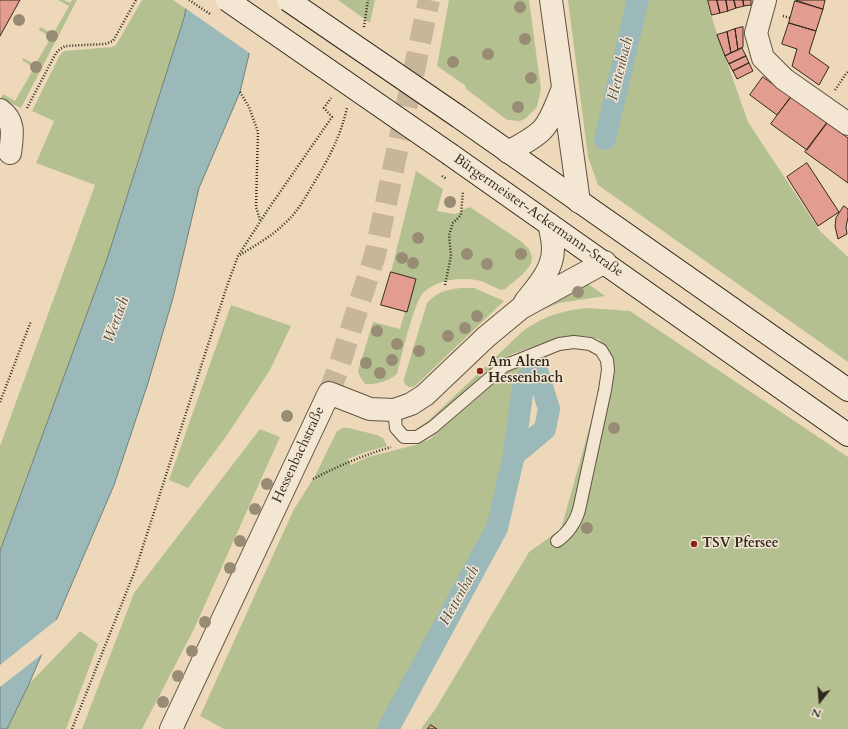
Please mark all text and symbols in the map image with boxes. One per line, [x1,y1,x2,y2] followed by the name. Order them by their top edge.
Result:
[604,35,638,103] water label: Hettenbach
[450,151,626,281] street label: Bürgermeister-Ackermann-Straße
[100,295,134,345] water label: Wertach
[488,355,563,388] place label: Am Alten Hessenbach
[475,366,485,376] marker: Am Alten Hessenbach
[269,404,329,506] street label: Hessenbachstraße
[702,536,779,552] place label: TSV Pfersee
[689,539,699,549] marker: TSV Pfersee
[436,563,484,629] water label: Hettenbach
[800,681,840,721] north arrow
[810,704,823,722] text: N

